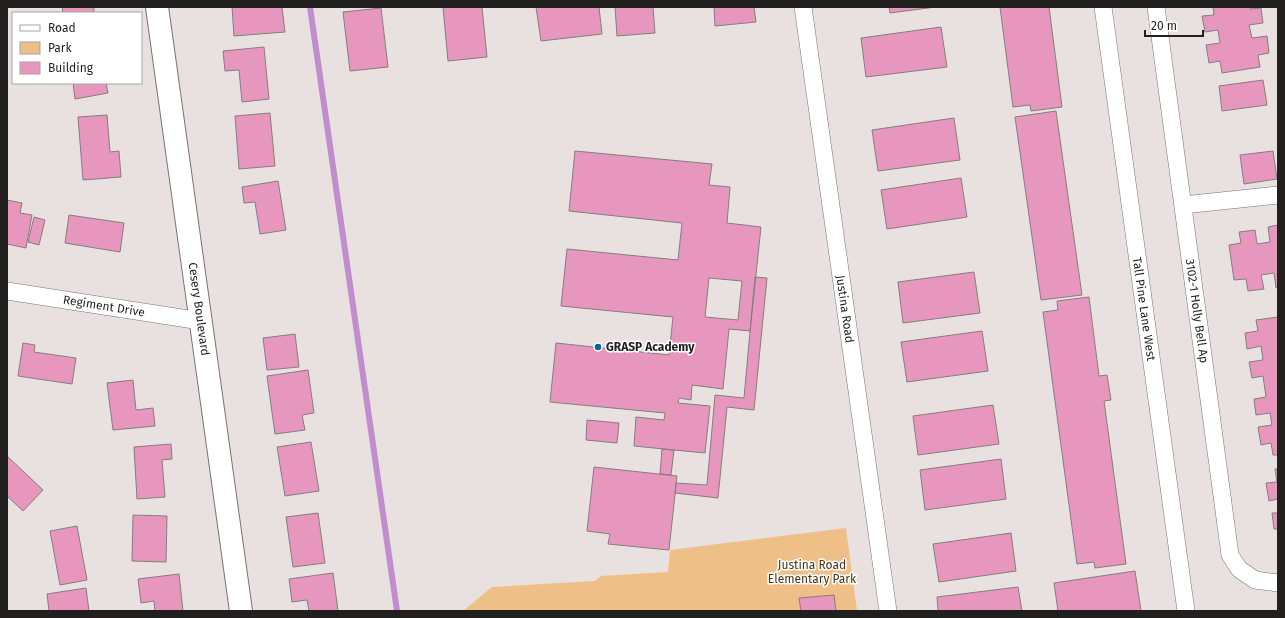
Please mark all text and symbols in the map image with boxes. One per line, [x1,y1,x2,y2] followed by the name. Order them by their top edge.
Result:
[12,12,142,84] legend
[1145,12,1203,38] scale bar
[1151,19,1177,33] text: 20 m
[48,21,76,35] text: Road
[48,41,72,55] text: Park
[48,61,94,75] text: Building
[1130,256,1158,362] street label: Tall Pine Lane West
[1183,258,1211,364] street label: 3102-1 Holly Bell Ap
[186,262,212,356] street label: Cesery Boulevard
[833,274,857,344] street label: Justina Road
[62,293,146,319] street label: Regiment Drive
[606,340,695,354] place label: GRASP Academy
[593,342,603,352] marker: GRASP Academy
[768,558,857,586] park label: Justina Road Elementary Park

